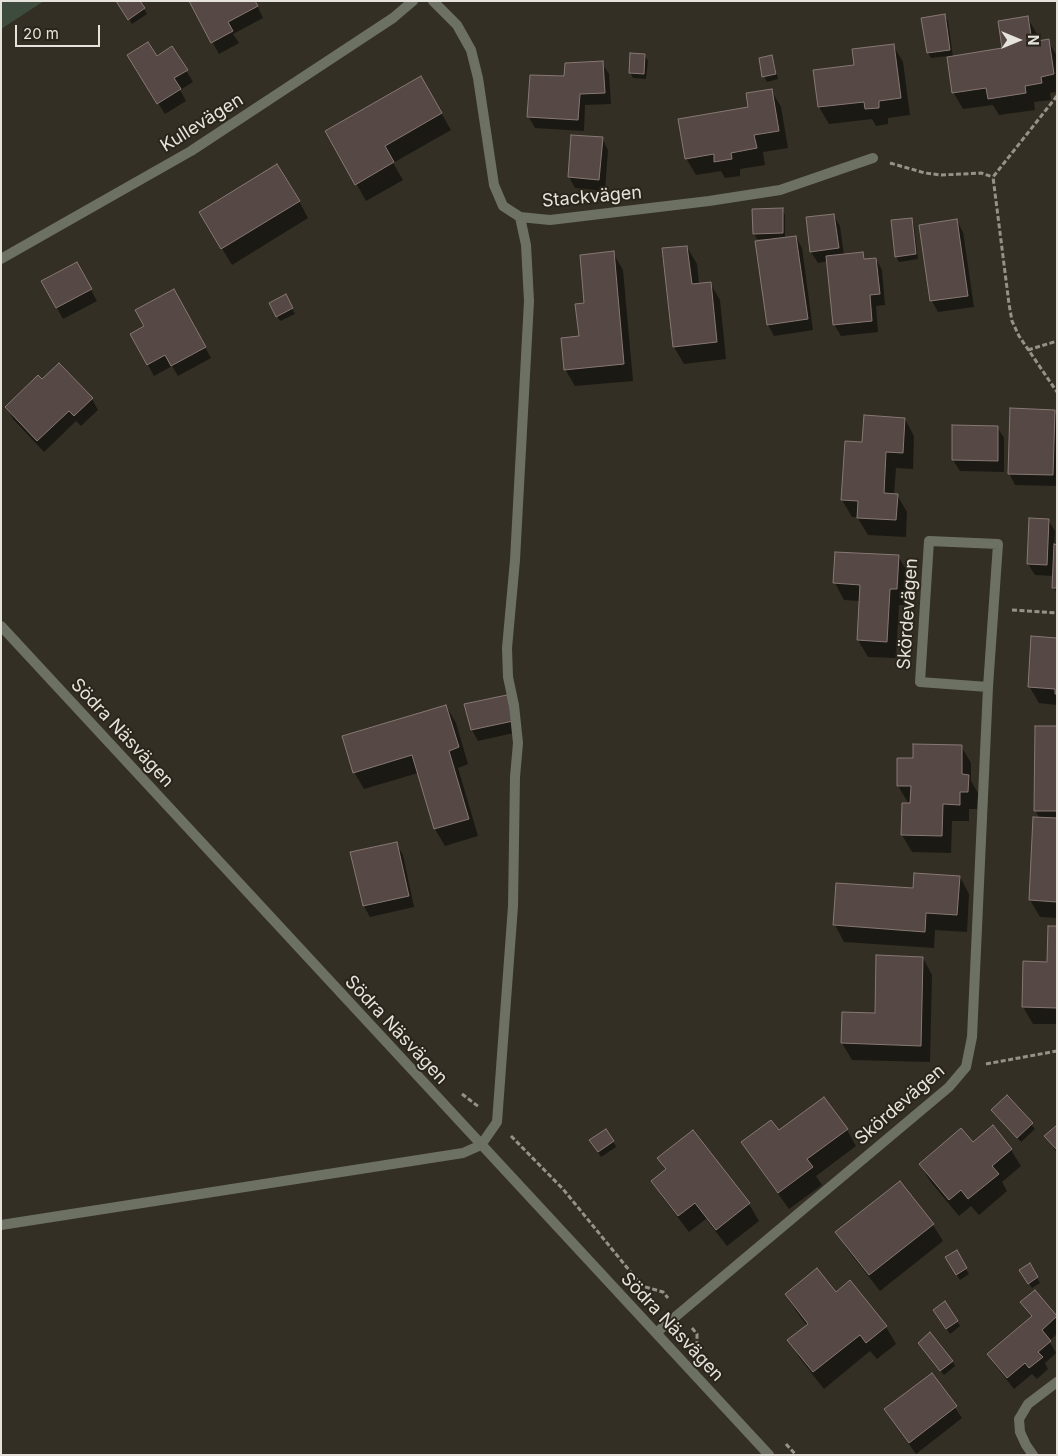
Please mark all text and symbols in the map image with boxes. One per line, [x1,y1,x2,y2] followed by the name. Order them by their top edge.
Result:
[18,15,102,47] scale bar
[993,15,1043,65] north arrow
[23,24,59,43] text: 20 m
[1025,35,1042,45] text: N
[157,89,247,157] street label: Kullevägen
[541,182,643,212] street label: Stackvägen
[893,558,923,670] street label: Skördevägen
[66,674,178,792] street label: Södra Näsvägen
[340,971,452,1089] street label: Södra Näsvägen
[851,1060,949,1150] street label: Skördevägen
[616,1268,728,1386] street label: Södra Näsvägen

